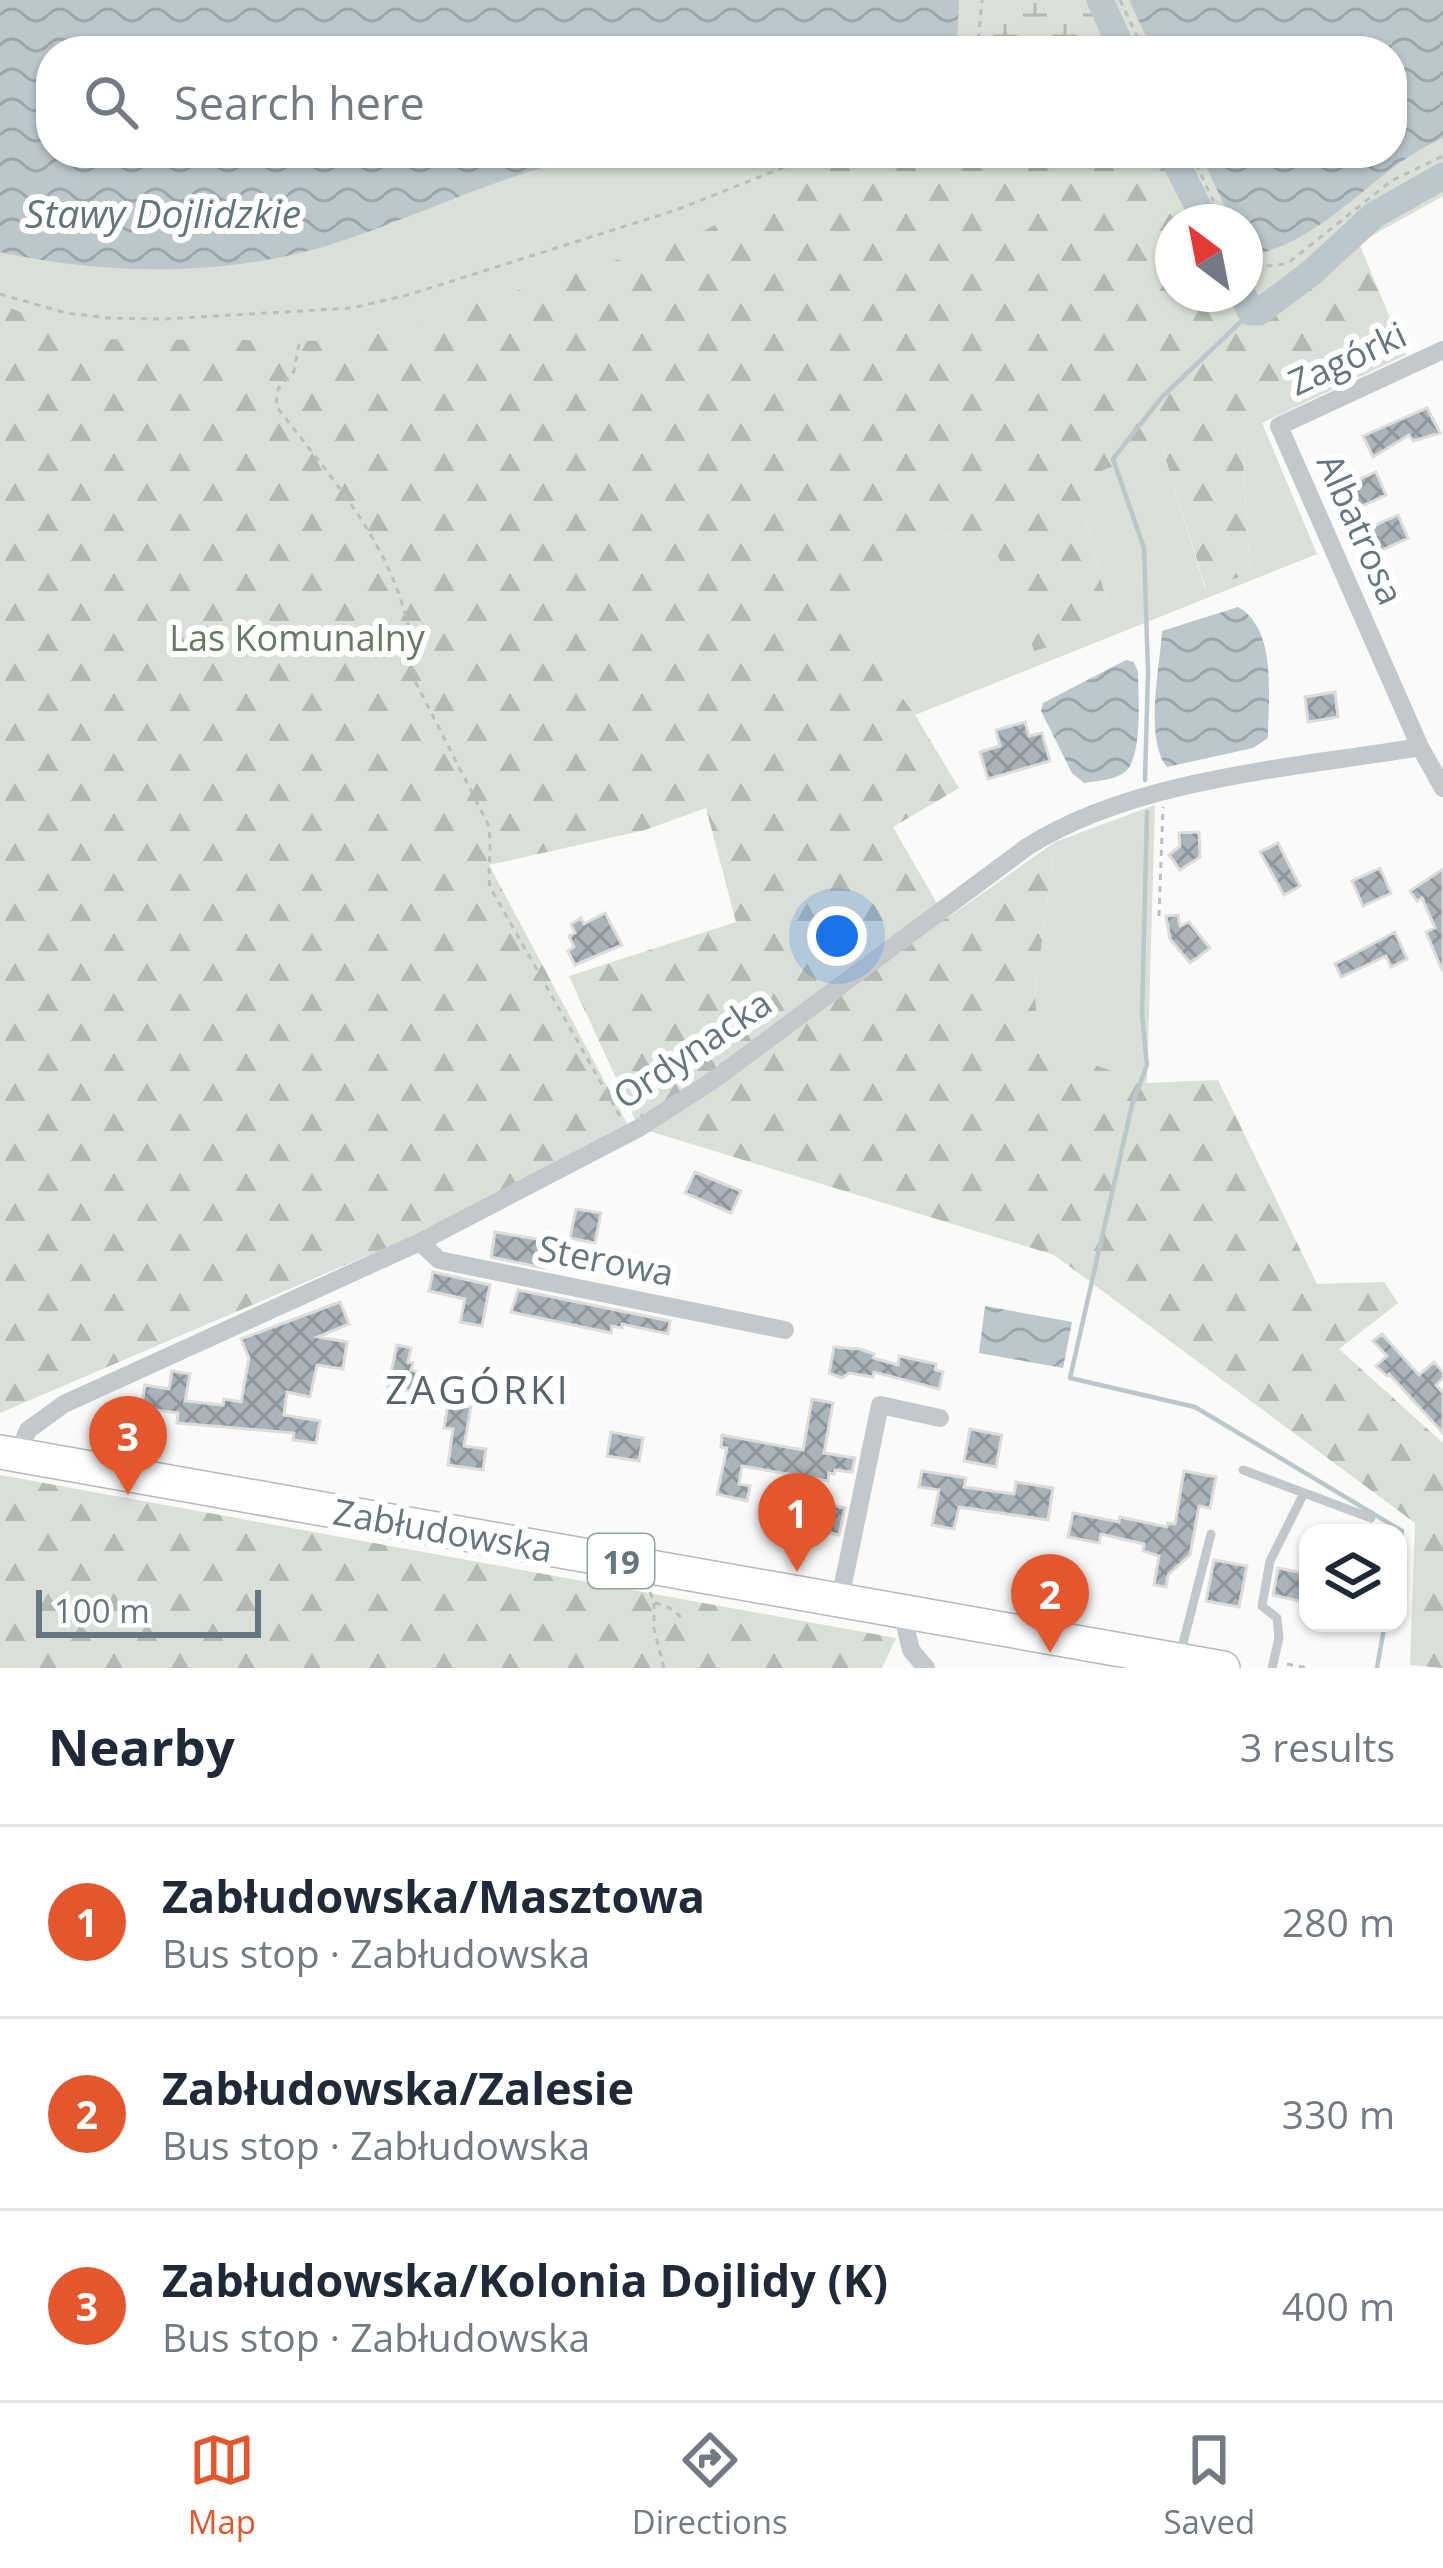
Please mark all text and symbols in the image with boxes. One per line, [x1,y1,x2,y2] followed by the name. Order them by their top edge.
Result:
[36,36,1407,168] search box
[78,69,144,135] icon: search
[174,72,425,133] text: Search here
[25,186,301,239] water label: Stawy Dojlidzkie
[1155,204,1263,312] north arrow
[1280,309,1414,407] street label: Zagórki
[1306,446,1416,612] street label: Albatrosa
[169,613,426,662] park label: Las Komunalny
[807,906,867,966] your location
[603,978,781,1120] street label: Ordynacka
[534,1223,678,1297] street label: Sterowa
[385,1362,571,1415] district label: ZAGÓRKI
[89,1396,167,1495] pin: 3
[758,1473,836,1572] pin: 1
[330,1487,556,1573] street label: Zabłudowska
[1299,1524,1407,1632] map controls
[1299,1524,1407,1632] button: layers
[588,1534,654,1588] road number: 19
[1011,1554,1089,1653] pin: 2
[36,1584,261,1637] scale bar
[54,1588,150,1633] text: 100 m
[48,1711,235,1781] text: Nearby
[1240,1720,1395,1773] text: 3 results
[162,1865,705,1926] text: Zabłudowska/Masztowa
[76,1895,98,1948] text: 1
[1282,1895,1395,1948] text: 280 m
[162,1926,590,1979] text: Bus stop · Zabłudowska
[162,2057,634,2118] text: Zabłudowska/Zalesie
[76,2087,98,2140] text: 2
[1282,2087,1395,2140] text: 330 m
[162,2118,590,2171] text: Bus stop · Zabłudowska
[162,2249,888,2310] text: Zabłudowska/Kolonia Dojlidy (K)
[76,2279,98,2332] text: 3
[1282,2279,1395,2332] text: 400 m
[162,2310,590,2363] text: Bus stop · Zabłudowska
[188,2427,256,2544] tab: Map
[632,2427,788,2544] tab: Directions
[1163,2427,1255,2544] tab: Saved

